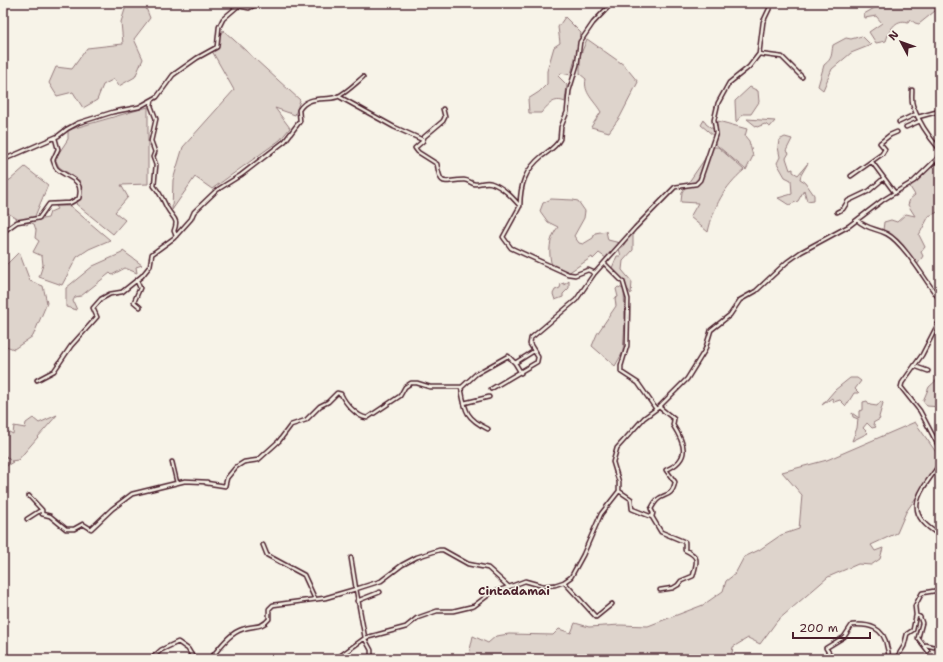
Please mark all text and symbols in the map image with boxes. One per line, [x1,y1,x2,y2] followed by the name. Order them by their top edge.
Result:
[881,22,921,62] north arrow
[885,27,903,44] text: N
[478,583,550,599] district label: Cintadamai
[793,614,870,640] scale bar
[799,620,838,636] text: 200 m

